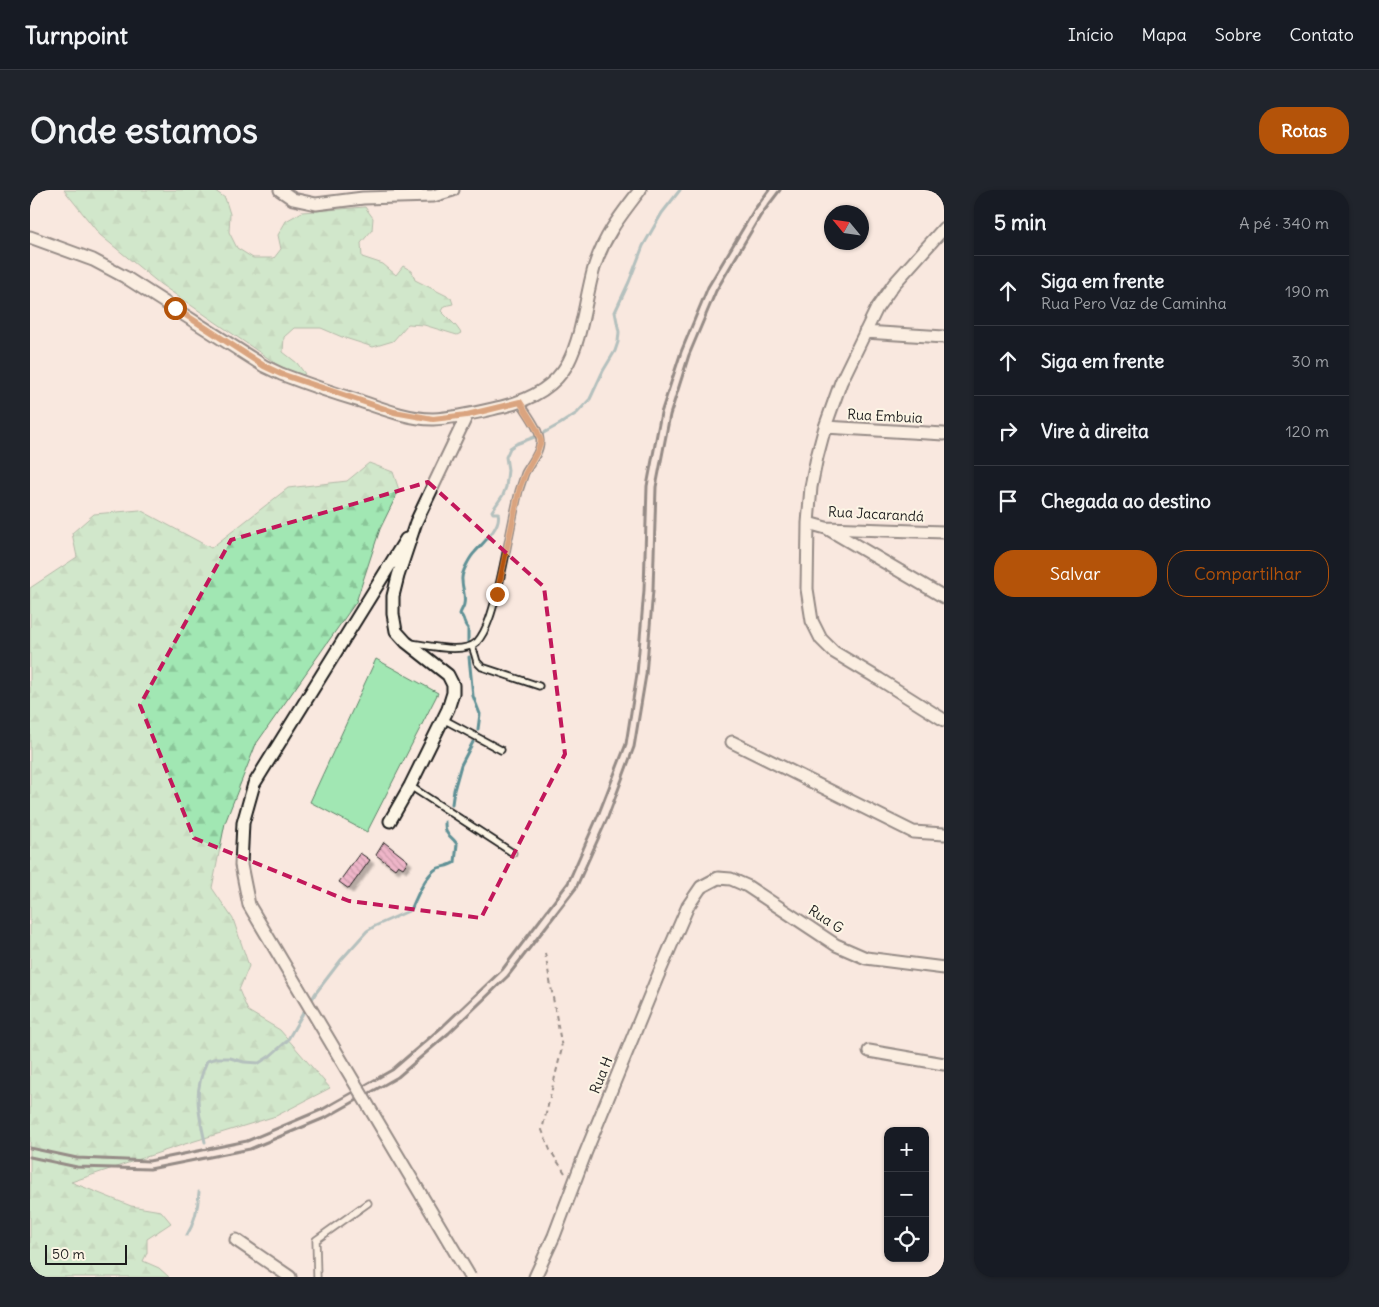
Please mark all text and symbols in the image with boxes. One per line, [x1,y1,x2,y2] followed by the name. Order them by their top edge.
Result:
[25,20,128,50] text: Turnpoint
[1068,23,1114,46] text: Início
[1142,23,1187,46] text: Mapa
[1215,23,1261,46] text: Sobre
[1289,23,1354,46] text: Contato
[1259,107,1349,154] button: Rotas
[30,108,258,152] text: Onde estamos
[824,205,869,250] north arrow
[994,209,1046,236] text: 5 min
[1239,213,1329,233] text: A pé · 340 m
[1041,269,1164,293] text: Siga em frente
[994,277,1022,305] icon: ahead
[1285,281,1329,301] text: 190 m
[1041,293,1227,313] text: Rua Pero Vaz de Caminha
[164,297,187,320] route start
[994,347,1022,375] icon: ahead
[1041,349,1164,373] text: Siga em frente
[1292,351,1329,371] text: 30 m
[847,405,923,427] street label: Rua Embuia
[994,417,1022,445] icon: right
[1041,419,1149,443] text: Vire à direita
[1286,421,1329,441] text: 120 m
[994,487,1022,515] icon: arrive
[1041,489,1211,513] text: Chegada ao destino
[828,502,924,526] street label: Rua Jacarandá
[994,550,1157,597] button: Salvar
[1167,550,1329,597] button: Compartilhar
[486,583,509,606] route end
[805,901,847,937] street label: Rua G
[585,1054,617,1096] street label: Rua H
[884,1127,929,1262] map controls
[884,1127,929,1172] button: +
[884,1172,929,1217] button: −
[884,1217,929,1262] button: locate
[45,1242,128,1265] scale bar
[52,1245,85,1263] text: 50 m

